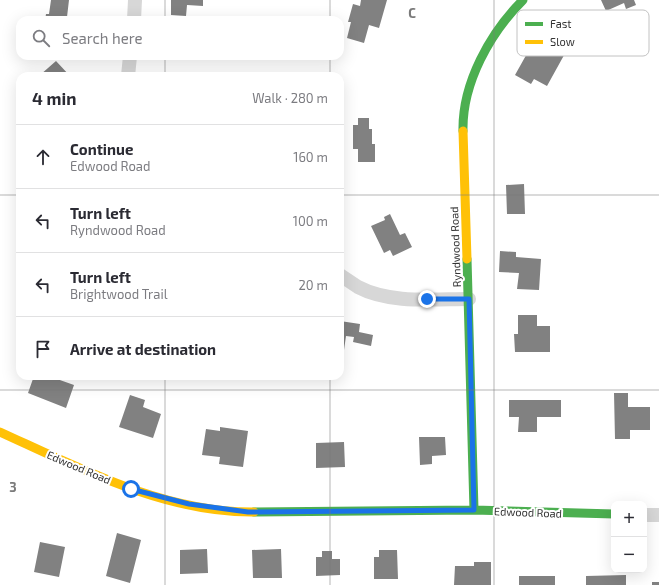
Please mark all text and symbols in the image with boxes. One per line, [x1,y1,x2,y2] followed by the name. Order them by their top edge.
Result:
[408,5,416,21] text: C
[517,10,649,56] legend
[16,16,344,60] search box
[550,17,572,30] text: Fast
[30,27,52,49] icon: search
[62,29,143,47] text: Search here
[550,35,575,48] text: Slow
[32,88,76,108] text: 4 min
[252,90,328,106] text: Walk · 280 m
[70,140,133,158] text: Continue
[32,146,54,168] icon: ahead
[293,149,328,165] text: 160 m
[70,158,150,174] text: Edwood Road
[70,204,131,222] text: Turn left
[447,206,463,288] street label: Ryndwood Road
[32,210,54,232] icon: left
[293,213,328,229] text: 100 m
[70,222,166,238] text: Ryndwood Road
[70,268,131,286] text: Turn left
[32,274,54,296] icon: left
[299,277,328,293] text: 20 m
[70,286,168,302] text: Brightwood Trail
[418,290,436,308] route end
[32,338,54,360] icon: arrive
[70,340,216,358] text: Arrive at destination
[45,448,113,486] street label: Edwood Road
[9,479,17,495] text: 3
[122,480,140,498] route start
[611,501,647,573] map controls
[611,501,647,537] button: +
[494,504,562,520] street label: Edwood Road
[611,537,647,573] button: −

